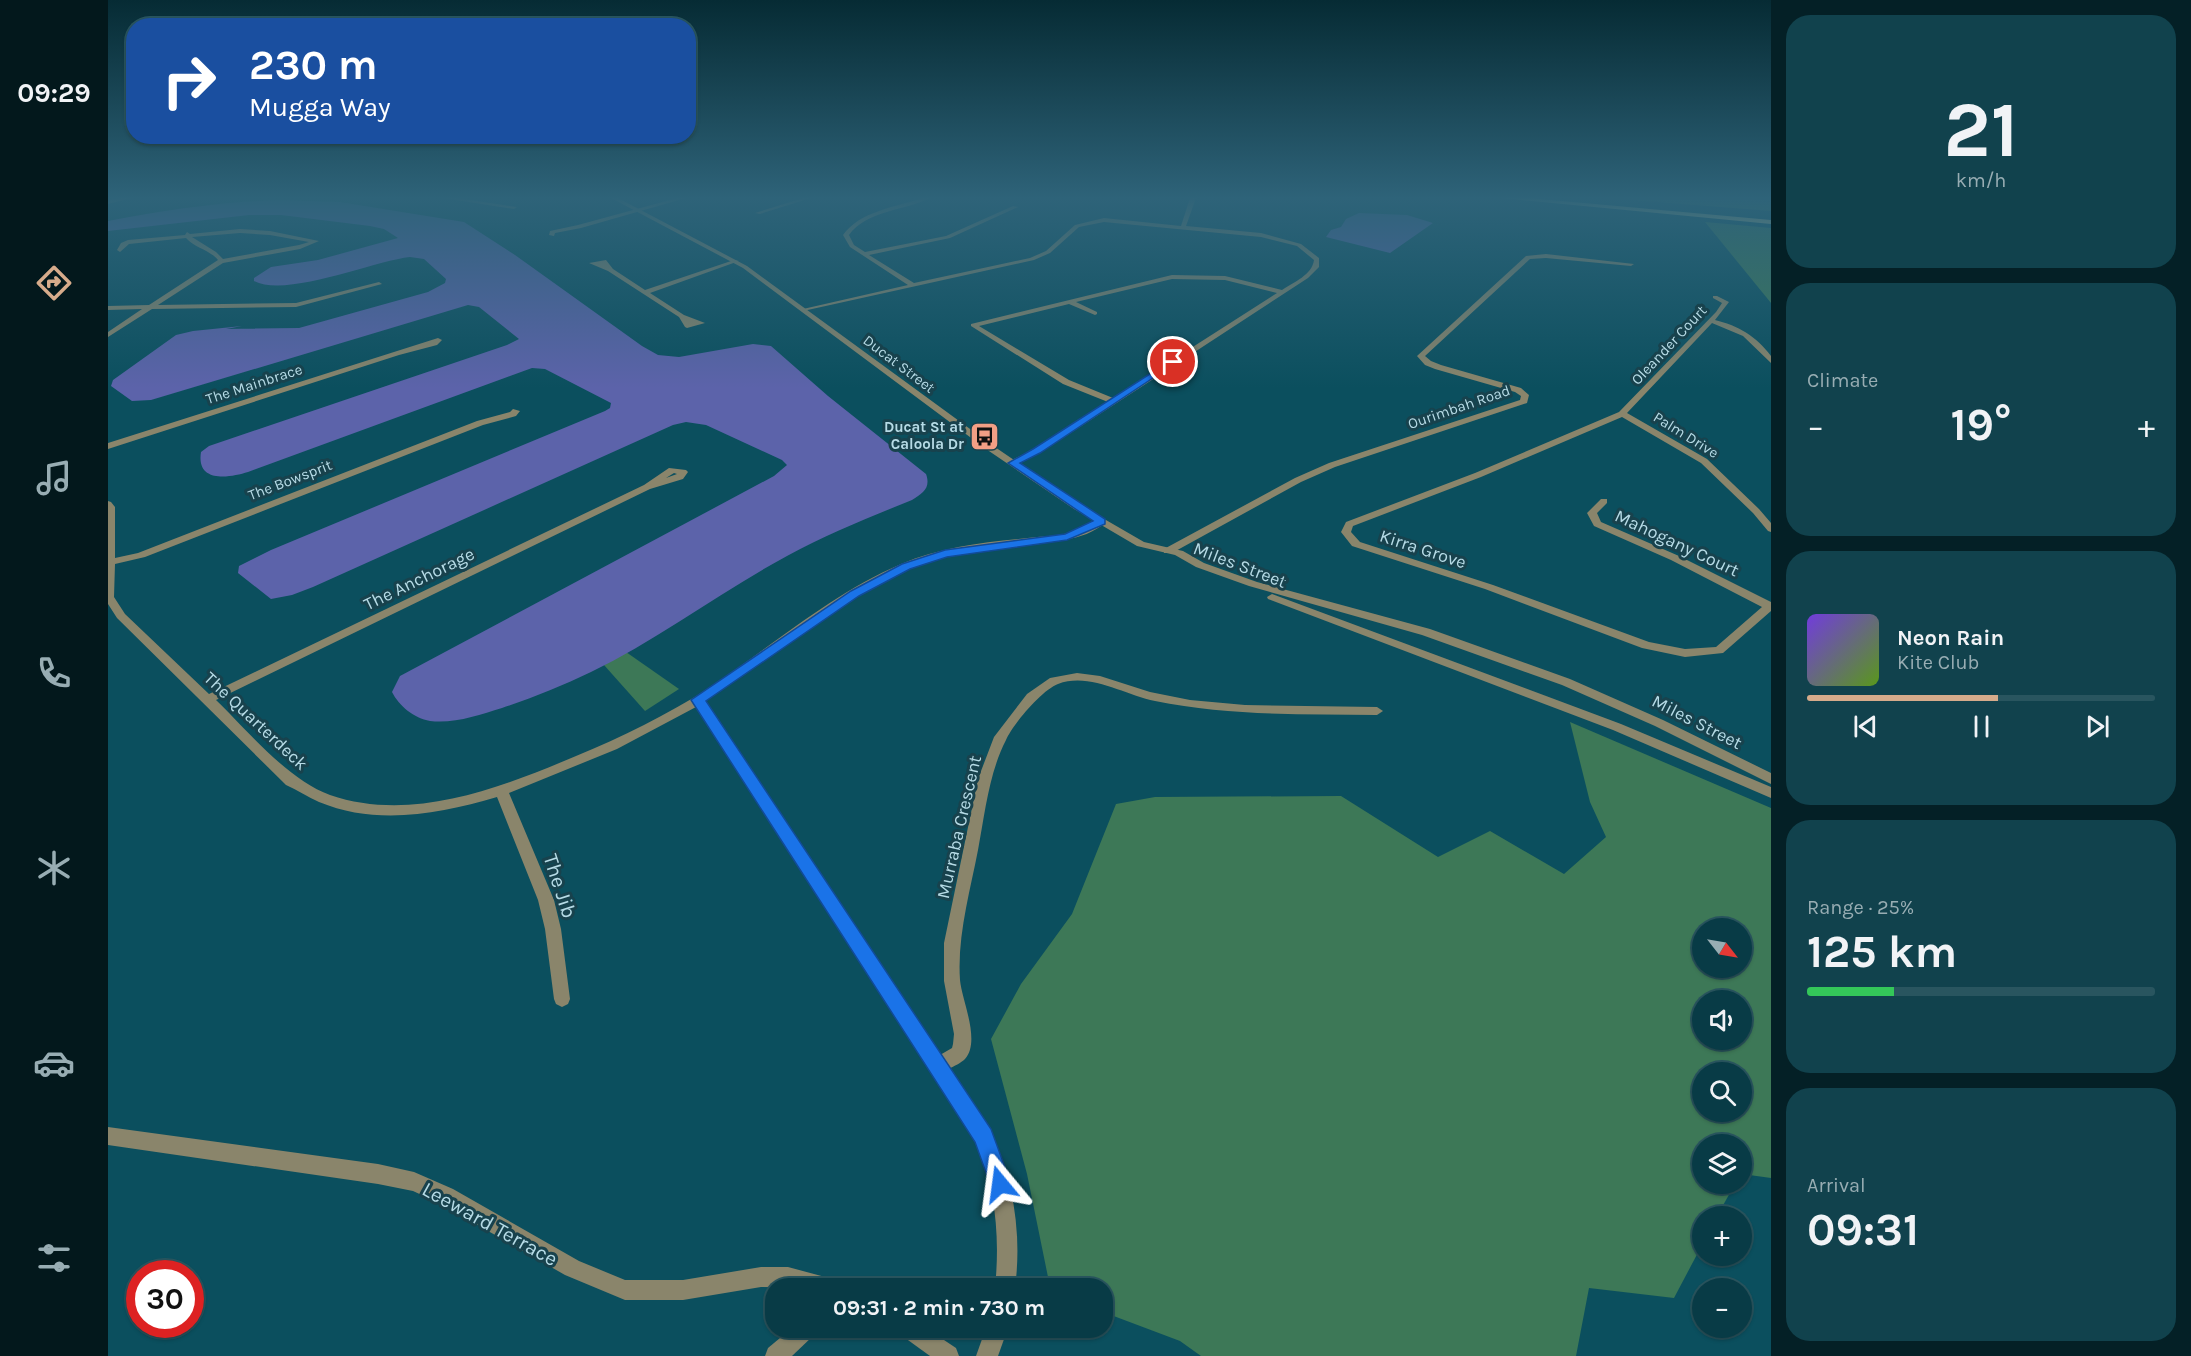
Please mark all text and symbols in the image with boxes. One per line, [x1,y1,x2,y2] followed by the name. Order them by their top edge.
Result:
[249,40,378,90] text: 230 m
[150,42,228,120] icon: right
[17,77,91,109] text: 09:29
[1944,84,2019,176] text: 21
[249,91,391,123] text: Mugga Way
[1956,169,2006,192] text: km/h
[33,262,75,304] icon: directions
[1628,301,1711,388] street label: Oleander Court
[859,331,939,397] street label: Ducat Street
[1147,336,1198,387] pin
[1156,345,1189,378] icon: arrive
[204,360,304,408] street label: The Mainbrace
[1807,369,1878,392] text: Climate
[1405,381,1513,433] street label: Ourimbah Road
[1951,399,2011,451] text: 19°
[1807,407,1824,445] text: −
[2138,407,2155,445] text: +
[1650,408,1722,462] street label: Palm Drive
[884,418,964,453] place label: Ducat St at Caloola Dr
[969,420,1001,452] bus stop icon: Ducat St at Caloola Dr
[246,456,335,504] street label: The Bowsprit
[33,457,75,499] icon: music
[1611,505,1743,581] street label: Mahogany Court
[1377,525,1469,573] street label: Kirra Grove
[1190,537,1290,593] street label: Miles Street
[360,543,478,615] street label: The Anchorage
[1897,625,2004,651] text: Neon Rain
[1897,651,1979,674] text: Kite Club
[33,652,75,694] icon: phone
[199,667,313,775] street label: The Quarterdeck
[1648,690,1746,754] street label: Miles Street
[1849,710,1882,743] icon: previous
[1965,710,1998,743] icon: pause
[2081,710,2114,743] icon: next
[932,753,986,901] street label: Murraba Crescent
[33,847,75,889] icon: climate
[538,851,582,921] street label: The Jib
[1807,896,1914,919] text: Range · 25%
[1692,918,1752,978] north arrow
[1692,918,1752,1338] map controls
[1807,926,1957,978] text: 125 km
[1692,990,1752,1050] button: sound
[33,1042,75,1084] icon: car
[1692,1062,1752,1122] button: search
[1692,1134,1752,1194] button: layers
[968,1152,1032,1216] position arrow
[1807,1174,1866,1197] text: Arrival
[418,1177,562,1271] street label: Leeward Terrace
[1807,1204,1919,1256] text: 09:31
[1692,1206,1752,1266] button: +
[33,1237,75,1279] icon: filters
[126,1260,204,1338] speed limit sign: 30
[1692,1278,1752,1338] button: −
[833,1295,1045,1321] text: 09:31 · 2 min · 730 m

